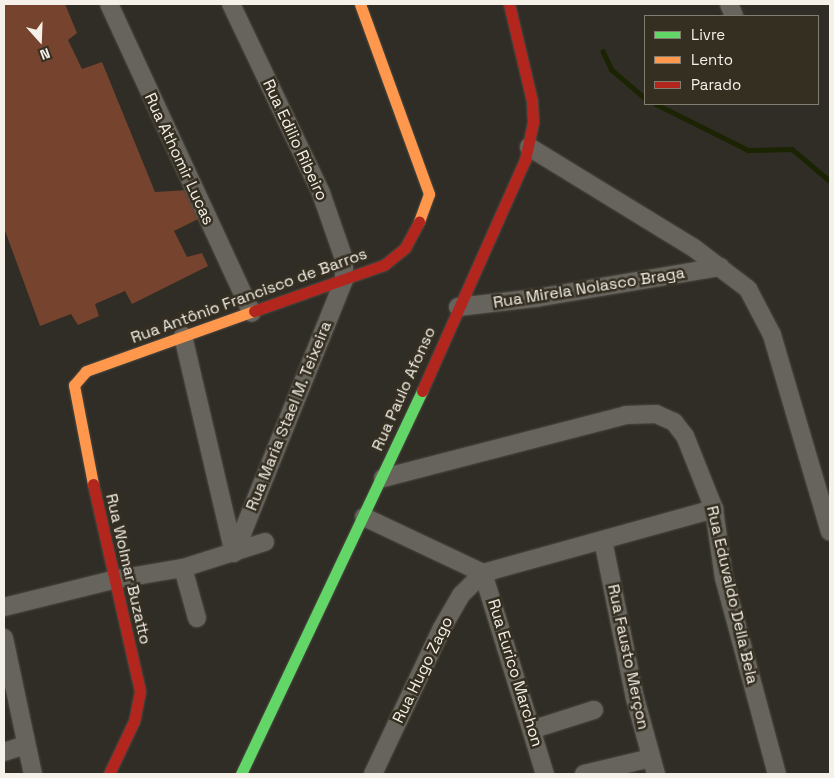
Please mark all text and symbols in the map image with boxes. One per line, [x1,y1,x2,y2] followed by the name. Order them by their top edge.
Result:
[15,15,65,65] north arrow
[644,15,819,105] legend
[691,25,725,44] text: Livre
[38,44,53,64] text: N
[691,50,733,69] text: Lento
[691,75,741,94] text: Parado
[258,76,332,204] street label: Rua Edilio Ribeiro
[140,90,218,228] street label: Rua Athomir Lucas
[128,244,370,348] street label: Rua Antônio Francisco de Barros
[492,263,686,313] street label: Rua Mirela Nolasco Braga
[242,318,336,514] street label: Rua Maria Stael M. Teixeira
[368,324,440,454] street label: Rua Paulo Afonso
[101,492,155,646] street label: Rua Wolmar Buzatto
[702,504,762,686] street label: Rua Eduvaldo Della Bela
[603,583,653,731] street label: Rua Fausto Merçon
[483,597,547,749] street label: Rua Eurico Marchon
[389,614,457,726] street label: Rua Hugo Zago

